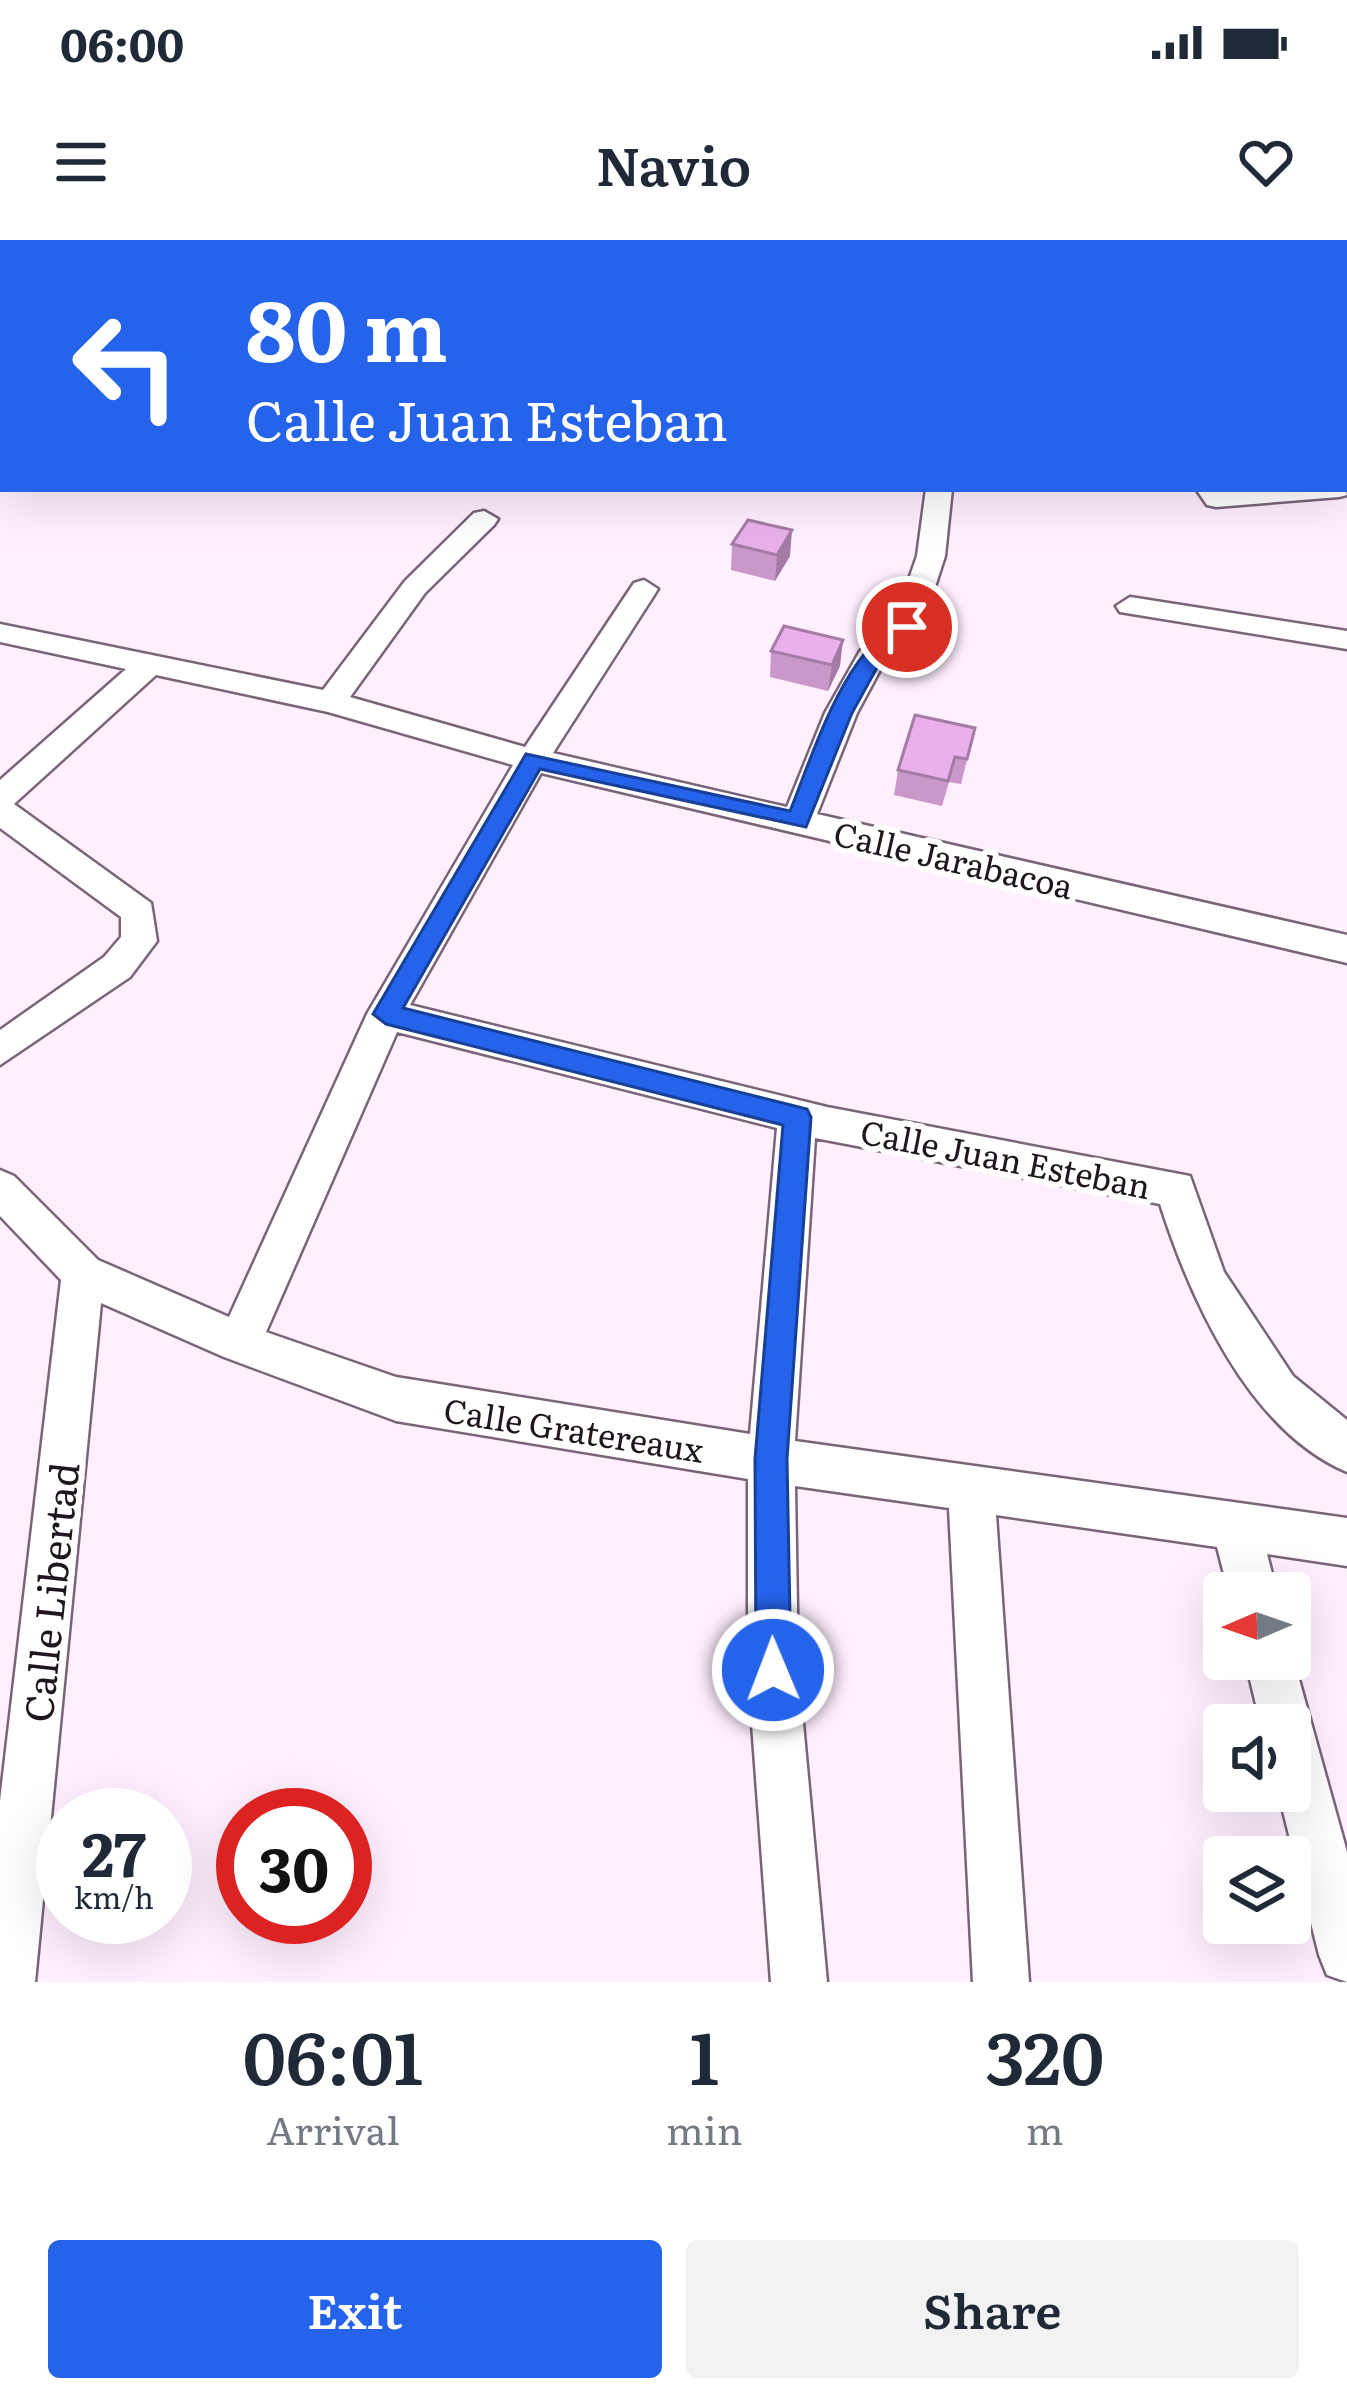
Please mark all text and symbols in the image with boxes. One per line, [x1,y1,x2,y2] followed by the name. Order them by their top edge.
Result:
[60,9,184,76] text: 06:00
[596,122,751,203] text: Navio
[48,129,114,195] icon: menu
[1233,129,1299,195] icon: heart
[246,263,448,388] text: 80 m
[48,288,204,444] icon: left
[246,377,728,458] text: Calle Juan Esteban
[856,576,958,678] pin
[874,594,940,660] icon: arrive
[830,807,1079,909] street label: Calle Jarabacoa
[857,1105,1155,1209] street label: Calle Juan Esteban
[441,1383,708,1473] street label: Calle Gratereaux
[7,1459,91,1725] street label: Calle Libertad
[1203,1572,1311,1680] north arrow
[1203,1572,1311,1944] map controls
[710,1607,836,1733] position arrow
[1203,1704,1311,1812] button: sound
[216,1788,372,1944] speed limit sign: 30
[82,1806,146,1895] text: 27
[1203,1836,1311,1944] button: layers
[74,1874,154,1918] text: km/h
[243,2000,423,2107] text: 06:01
[689,2000,719,2107] text: 1
[985,2000,1104,2107] text: 320
[266,2099,400,2157] text: Arrival
[666,2099,743,2157] text: min
[1026,2099,1064,2157] text: m
[48,2240,662,2378] button: Exit
[686,2240,1299,2378] button: Share

